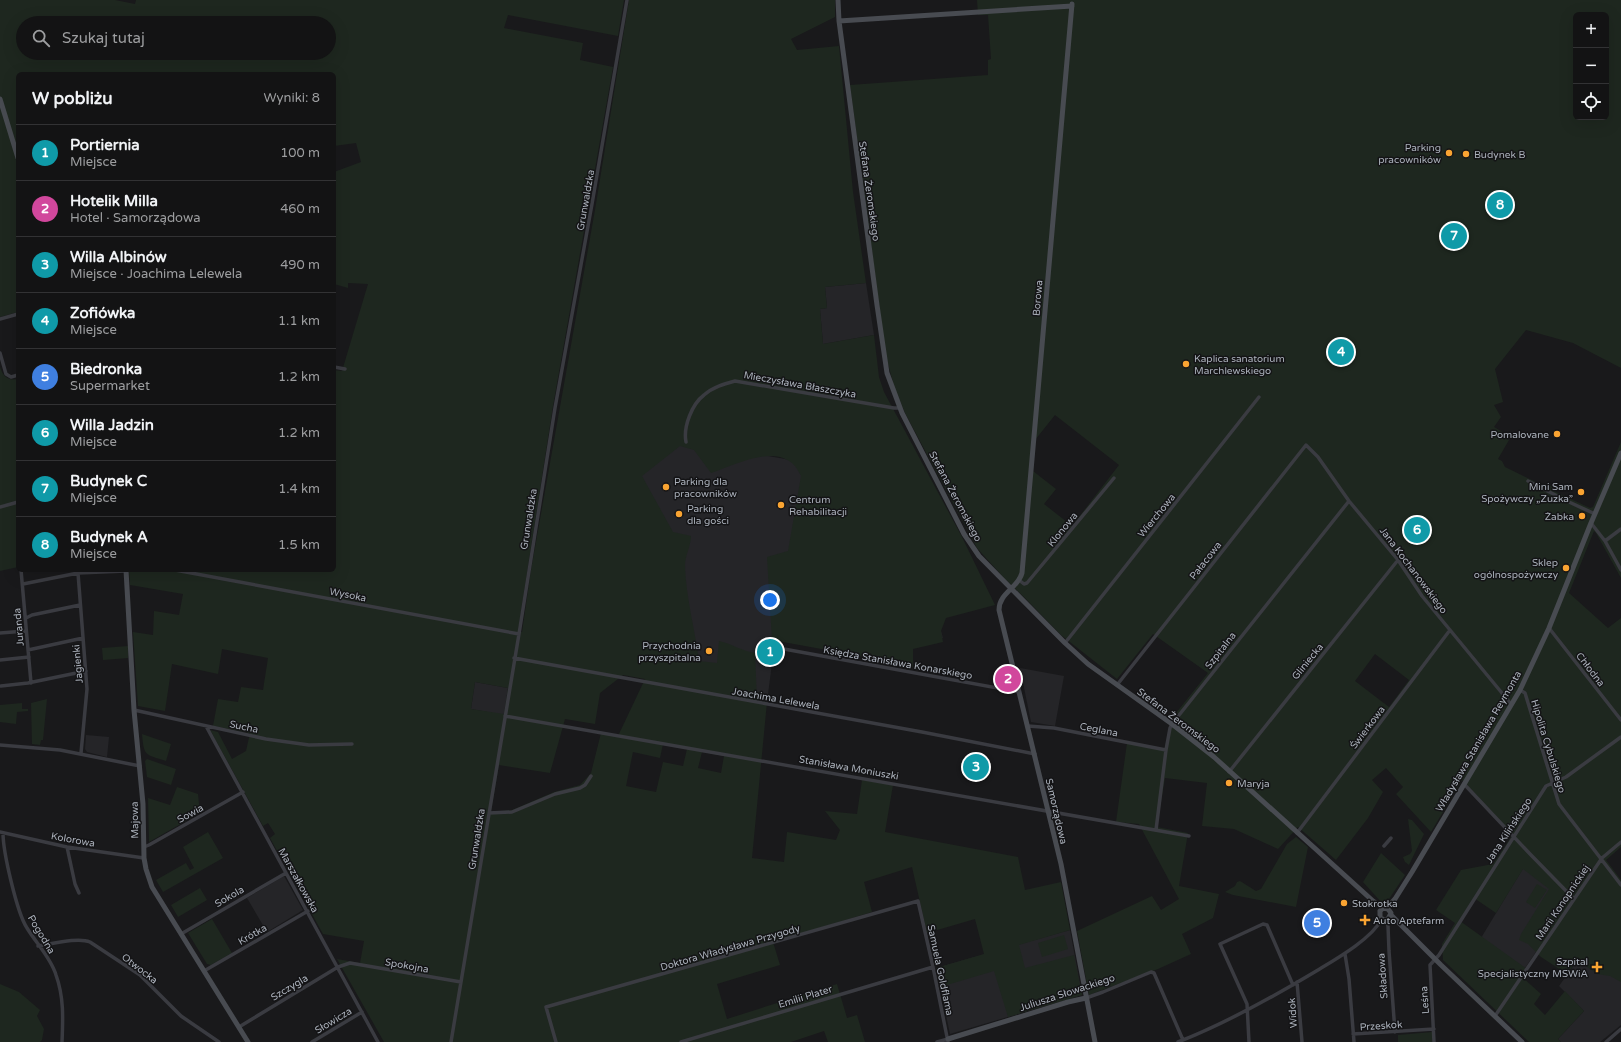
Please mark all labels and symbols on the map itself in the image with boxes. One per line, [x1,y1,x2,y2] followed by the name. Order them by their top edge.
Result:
[856,140,882,242] street label: Stefana Żeromskiego
[1378,142,1441,166] place label: Parking pracowników
[1444,148,1454,158] marker: Parking pracowników
[1461,149,1471,159] marker: Budynek B
[1474,149,1525,161] place label: Budynek B
[575,169,597,232] street label: Grunwaldzka
[1487,190,1513,220] pin: 8
[1441,221,1467,251] pin: 7
[1030,280,1046,317] street label: Borowa
[1328,337,1354,367] pin: 4
[1194,353,1285,377] place label: Kaplica sanatorium Marchlewskiego
[1181,359,1191,369] marker: Kaplica sanatorium Marchlewskiego
[743,369,857,401] street label: Mieczysława Błaszczyka
[1490,429,1549,441] place label: Pomalovane
[1552,429,1562,439] marker: Pomalovane
[926,449,984,544] street label: Stefana Żeromskiego
[674,476,737,500] place label: Parking dla pracowników
[1481,481,1573,505] place label: Mini Sam Spożywczy „Zuzka”
[661,482,671,492] marker: Parking dla pracowników
[1576,487,1586,497] marker: Mini Sam Spożywczy „Zuzka”
[518,488,540,551] street label: Grunwaldzka
[1136,491,1178,540] street label: Wierchowa
[789,494,847,518] place label: Centrum Rehabilitacji
[776,500,786,510] marker: Centrum Rehabilitacji
[687,503,729,527] place label: Parking dla gości
[674,509,684,519] marker: Parking dla gości
[1045,510,1080,549] street label: Klonowa
[1545,511,1574,523] place label: Żabka
[1577,511,1587,521] marker: Żabka
[1404,515,1430,545] pin: 6
[1377,525,1450,616] street label: Jana Kochanowskiego
[1187,539,1224,582] street label: Pałacowa
[1474,557,1559,581] place label: Sklep ogólnospożywczy
[1561,563,1571,573] marker: Sklep ogólnospożywczy
[328,586,367,604] street label: Wysoka
[760,590,780,610] your location
[11,607,27,646] street label: Juranda
[1203,630,1239,671] street label: Szpitalna
[757,637,783,667] pin: 1
[638,640,701,664] place label: Przychodnia przyszpitalna
[1290,641,1326,682] street label: Gliniecka
[70,644,86,684] street label: Jagienki
[822,644,973,682] street label: Księdza Stanisława Konarskiego
[704,646,714,656] marker: Przychodnia przyszpitalna
[1573,650,1607,689] street label: Chłodna
[995,664,1021,694] pin: 2
[1433,669,1524,814] street label: Władysława Stanisława Reymonta
[731,685,821,713] street label: Joachima Lelewela
[1135,686,1222,756] street label: Stefana Żeromskiego
[1528,698,1568,794] street label: Hipolita Cybulskiego
[1348,704,1388,751] street label: Świerkowa
[228,718,259,736] street label: Sucha
[1079,720,1119,740] street label: Ceglana
[963,752,989,782] pin: 3
[798,753,900,783] street label: Stanisława Moniuszki
[1043,777,1069,845] street label: Samorządowa
[1224,778,1234,788] marker: Maryja
[1237,778,1270,790] place label: Maryja
[1483,796,1534,866] street label: Jana Kilińskiego
[129,801,141,839] street label: Majowa
[175,802,206,826] street label: Sowia
[466,808,488,871] street label: Grunwaldzka
[50,830,96,850] street label: Kolorowa
[275,846,321,915] street label: Marszałkowska
[1533,863,1592,942] street label: Marii Konopnickiej
[213,884,246,910] street label: Sokola
[1339,898,1349,908] marker: Stokrotka
[1352,898,1398,910] place label: Stokrotka
[1304,908,1330,938] pin: 5
[25,913,57,956] street label: Pogodna
[1360,915,1370,925] marker: Auto Aptefarm
[1373,915,1444,927] place label: Auto Aptefarm
[236,922,269,948] street label: Krótka
[659,922,802,974] street label: Doktora Władysława Przygody
[925,924,956,1017] street label: Samuela Goldflama
[119,951,160,986] street label: Otwocka
[1375,953,1391,999] street label: Składowa
[384,956,430,976] street label: Spokojna
[1478,956,1588,980] place label: Szpital Specjalistyczny MSWiA
[1591,961,1603,973] marker: Szpital Specjalistyczny MSWiA
[269,972,310,1004] street label: Szczygla
[1018,972,1116,1014] street label: Juliusza Słowackiego
[777,983,834,1011] street label: Emilii Plater
[1418,986,1432,1014] street label: Leśna
[1286,997,1300,1028] street label: Widok
[313,1005,354,1037] street label: Słowicza
[1359,1018,1403,1033] street label: Przeskok

